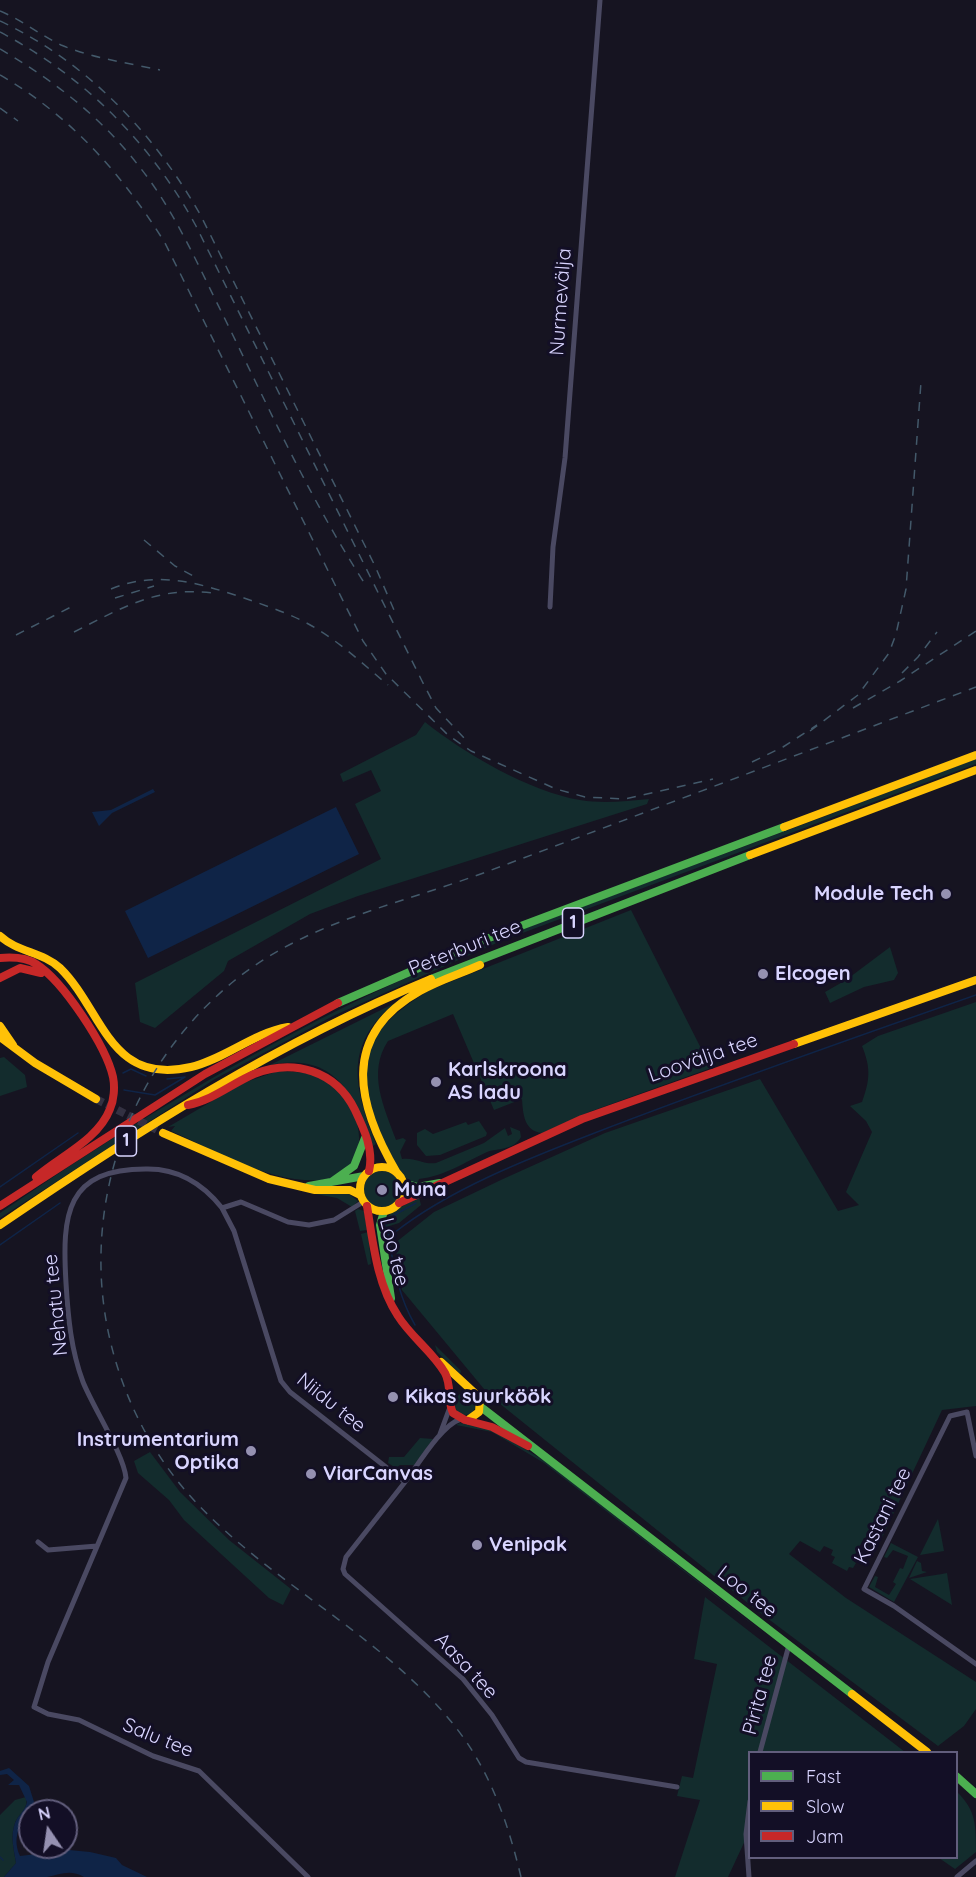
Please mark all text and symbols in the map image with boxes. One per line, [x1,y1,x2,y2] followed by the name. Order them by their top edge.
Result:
[545,248,577,356] street label: Nurmevälja
[814,882,934,906] place label: Module Tech
[939,887,953,901] marker: Module Tech
[562,908,584,938] road number: 1
[405,915,525,981] street label: Peterburi tee
[775,962,851,986] place label: Elcogen
[756,967,770,981] marker: Elcogen
[645,1028,761,1088] street label: Loovälja tee
[448,1058,566,1105] place label: Karlskroona AS ladu
[429,1075,443,1089] marker: Karlskroona AS ladu
[116,1126,136,1156] road number: 1
[394,1178,447,1202] place label: Muna
[375,1183,389,1197] marker: Muna
[374,1215,414,1289] street label: Loo tee
[39,1253,73,1357] street label: Nehatu tee
[292,1368,370,1438] street label: Niidu tee
[405,1385,551,1409] place label: Kikas suurköök
[386,1390,400,1404] marker: Kikas suurköök
[77,1428,239,1475] place label: Instrumentarium Optika
[244,1444,258,1458] marker: Instrumentarium Optika
[323,1462,433,1486] place label: ViarCanvas
[849,1464,917,1568] street label: Kastani tee
[304,1467,318,1481] marker: ViarCanvas
[489,1533,567,1557] place label: Venipak
[470,1538,484,1552] marker: Venipak
[712,1561,782,1623] street label: Loo tee
[429,1628,503,1704] street label: Aasa tee
[738,1652,782,1738] street label: Pirita tee
[119,1713,197,1763] street label: Salu tee
[748,1751,958,1859] legend
[806,1765,841,1788] text: Fast
[806,1795,844,1818] text: Slow
[18,1799,78,1859] north arrow
[36,1802,52,1824] text: N
[806,1825,844,1848] text: Jam

